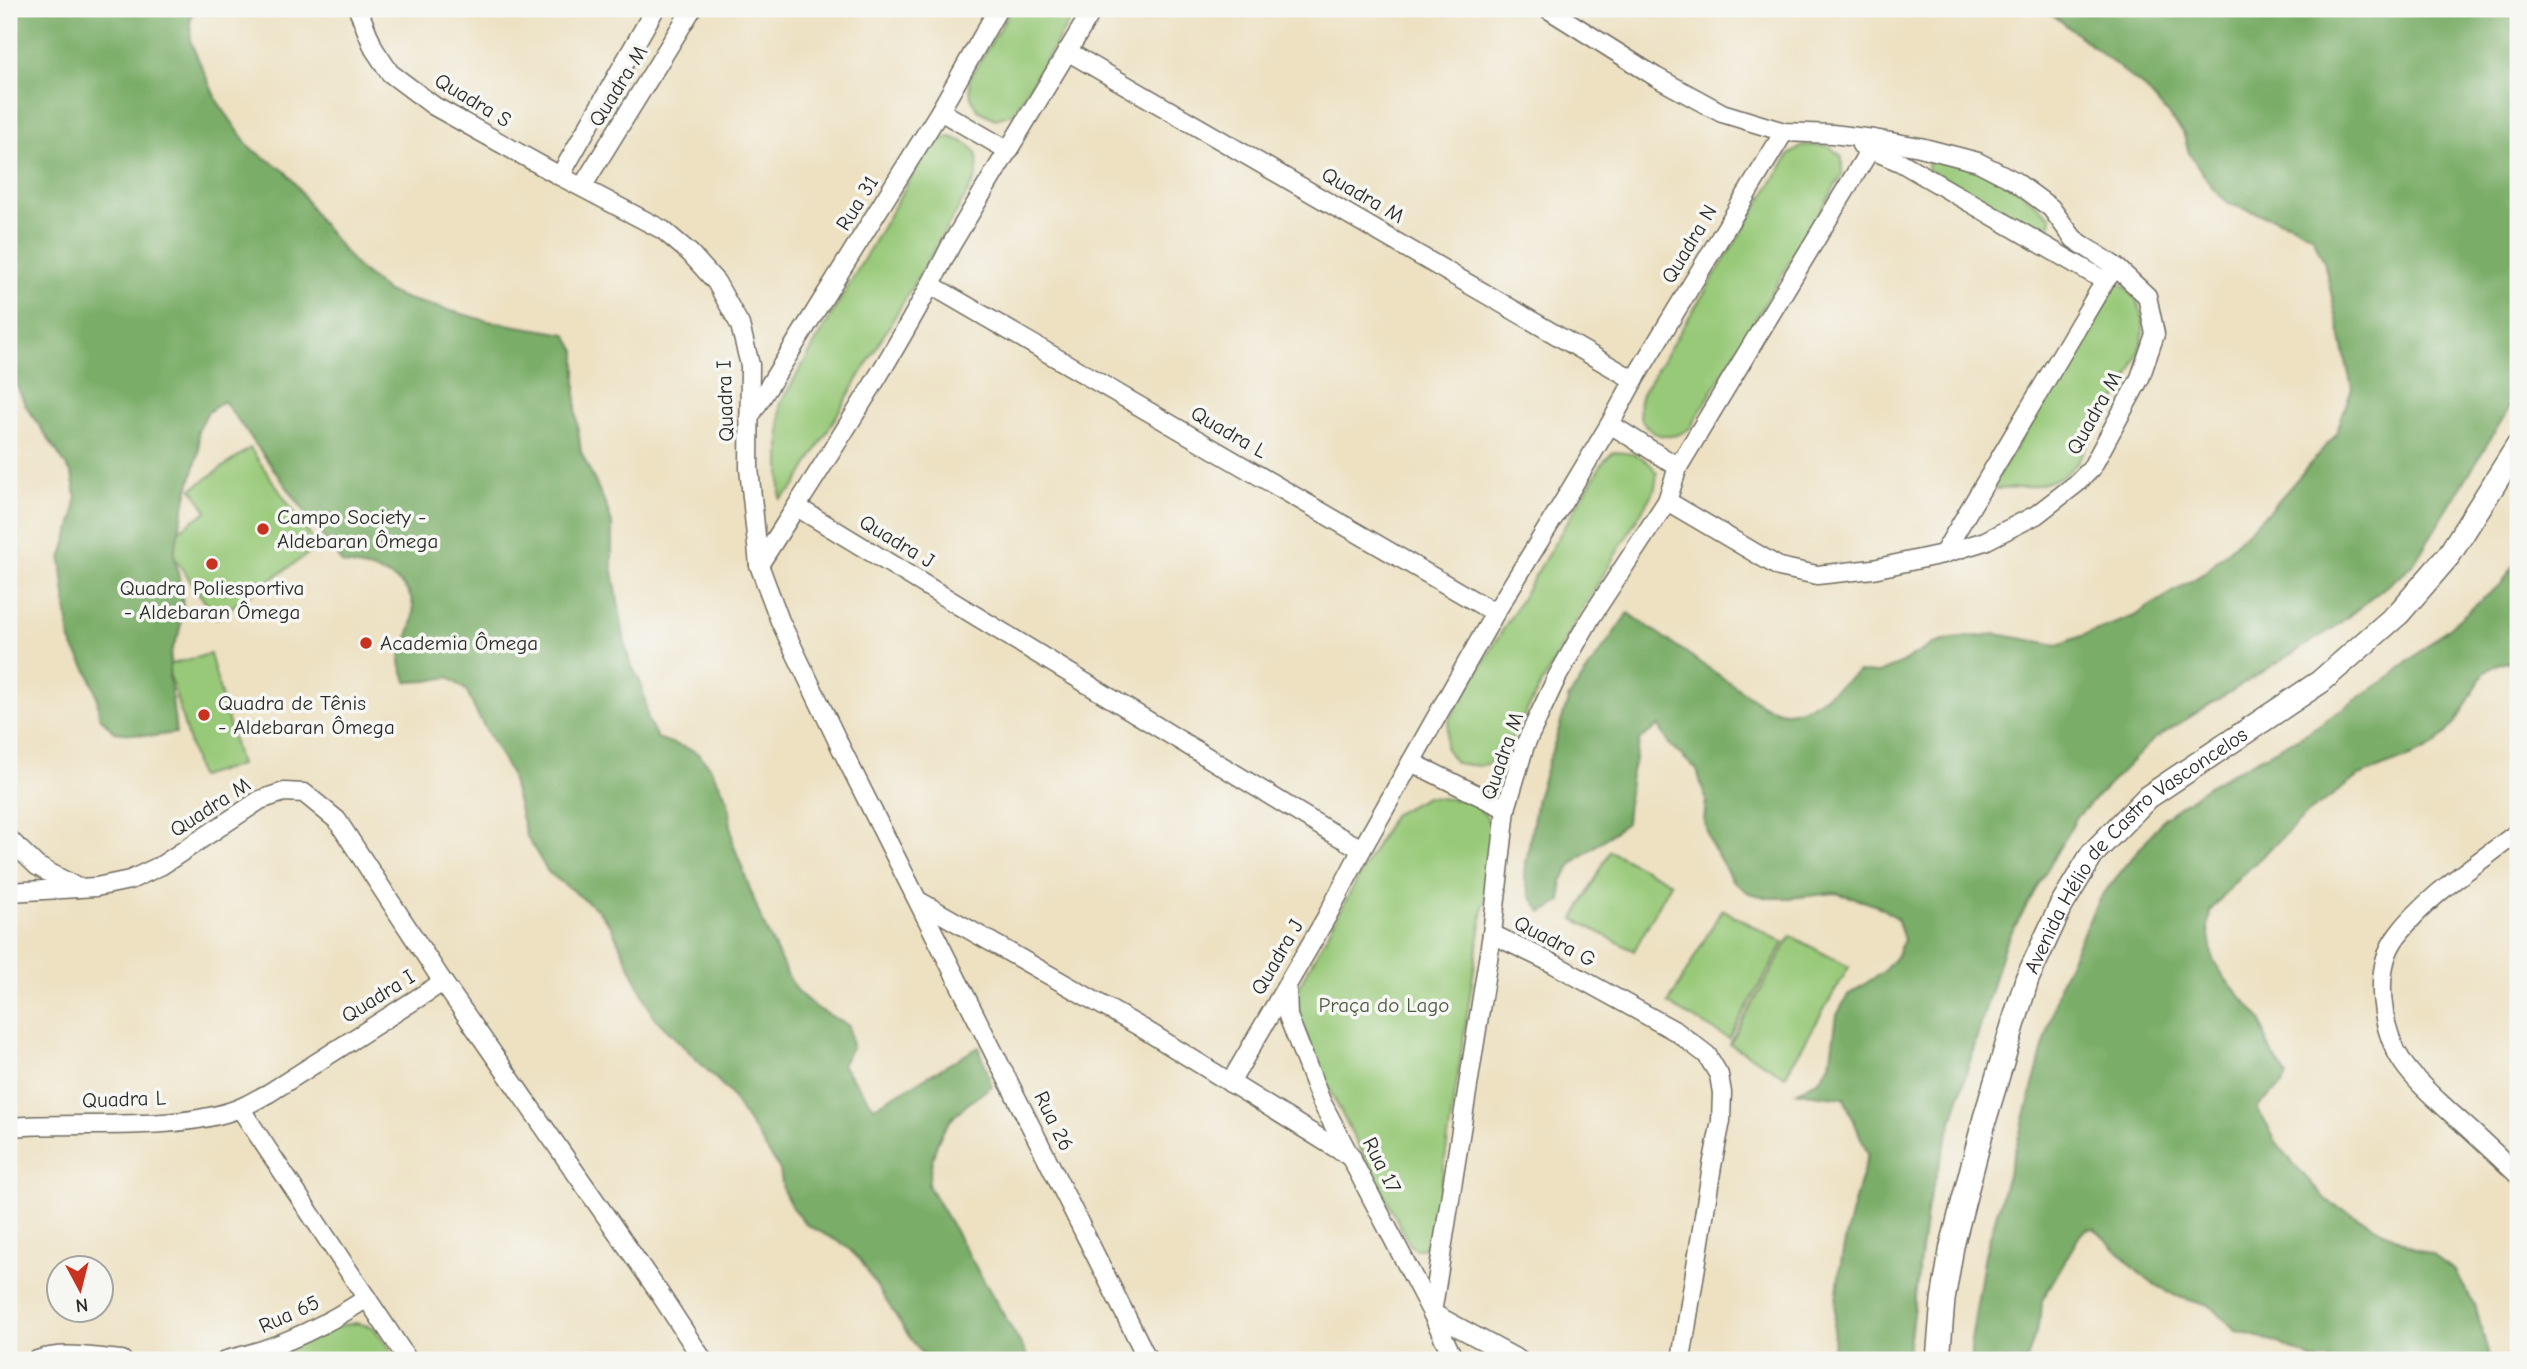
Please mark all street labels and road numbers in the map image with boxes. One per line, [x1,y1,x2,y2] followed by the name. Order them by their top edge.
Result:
[584,41,652,131] street label: Quadra M
[430,68,516,132] street label: Quadra S
[1318,162,1408,228] street label: Quadra M
[831,171,883,235] street label: Rua 31
[1656,200,1722,288] street label: Quadra N
[712,360,738,442] street label: Quadra I
[2061,367,2127,459] street label: Quadra M
[1187,401,1272,464] street label: Quadra L
[855,509,939,573] street label: Quadra J
[1476,709,1528,803] street label: Quadra M
[2019,722,2252,977] street label: Avenida Hélio de Castro Vasconcelos
[165,772,255,842] street label: Quadra M
[1510,910,1600,972] street label: Quadra G
[1246,915,1308,999] street label: Quadra J
[337,964,419,1028] street label: Quadra I
[82,1086,167,1112] street label: Quadra L
[1029,1087,1079,1155] street label: Rua 26
[1358,1133,1406,1197] street label: Rua 17
[255,1290,323,1338] street label: Rua 65

